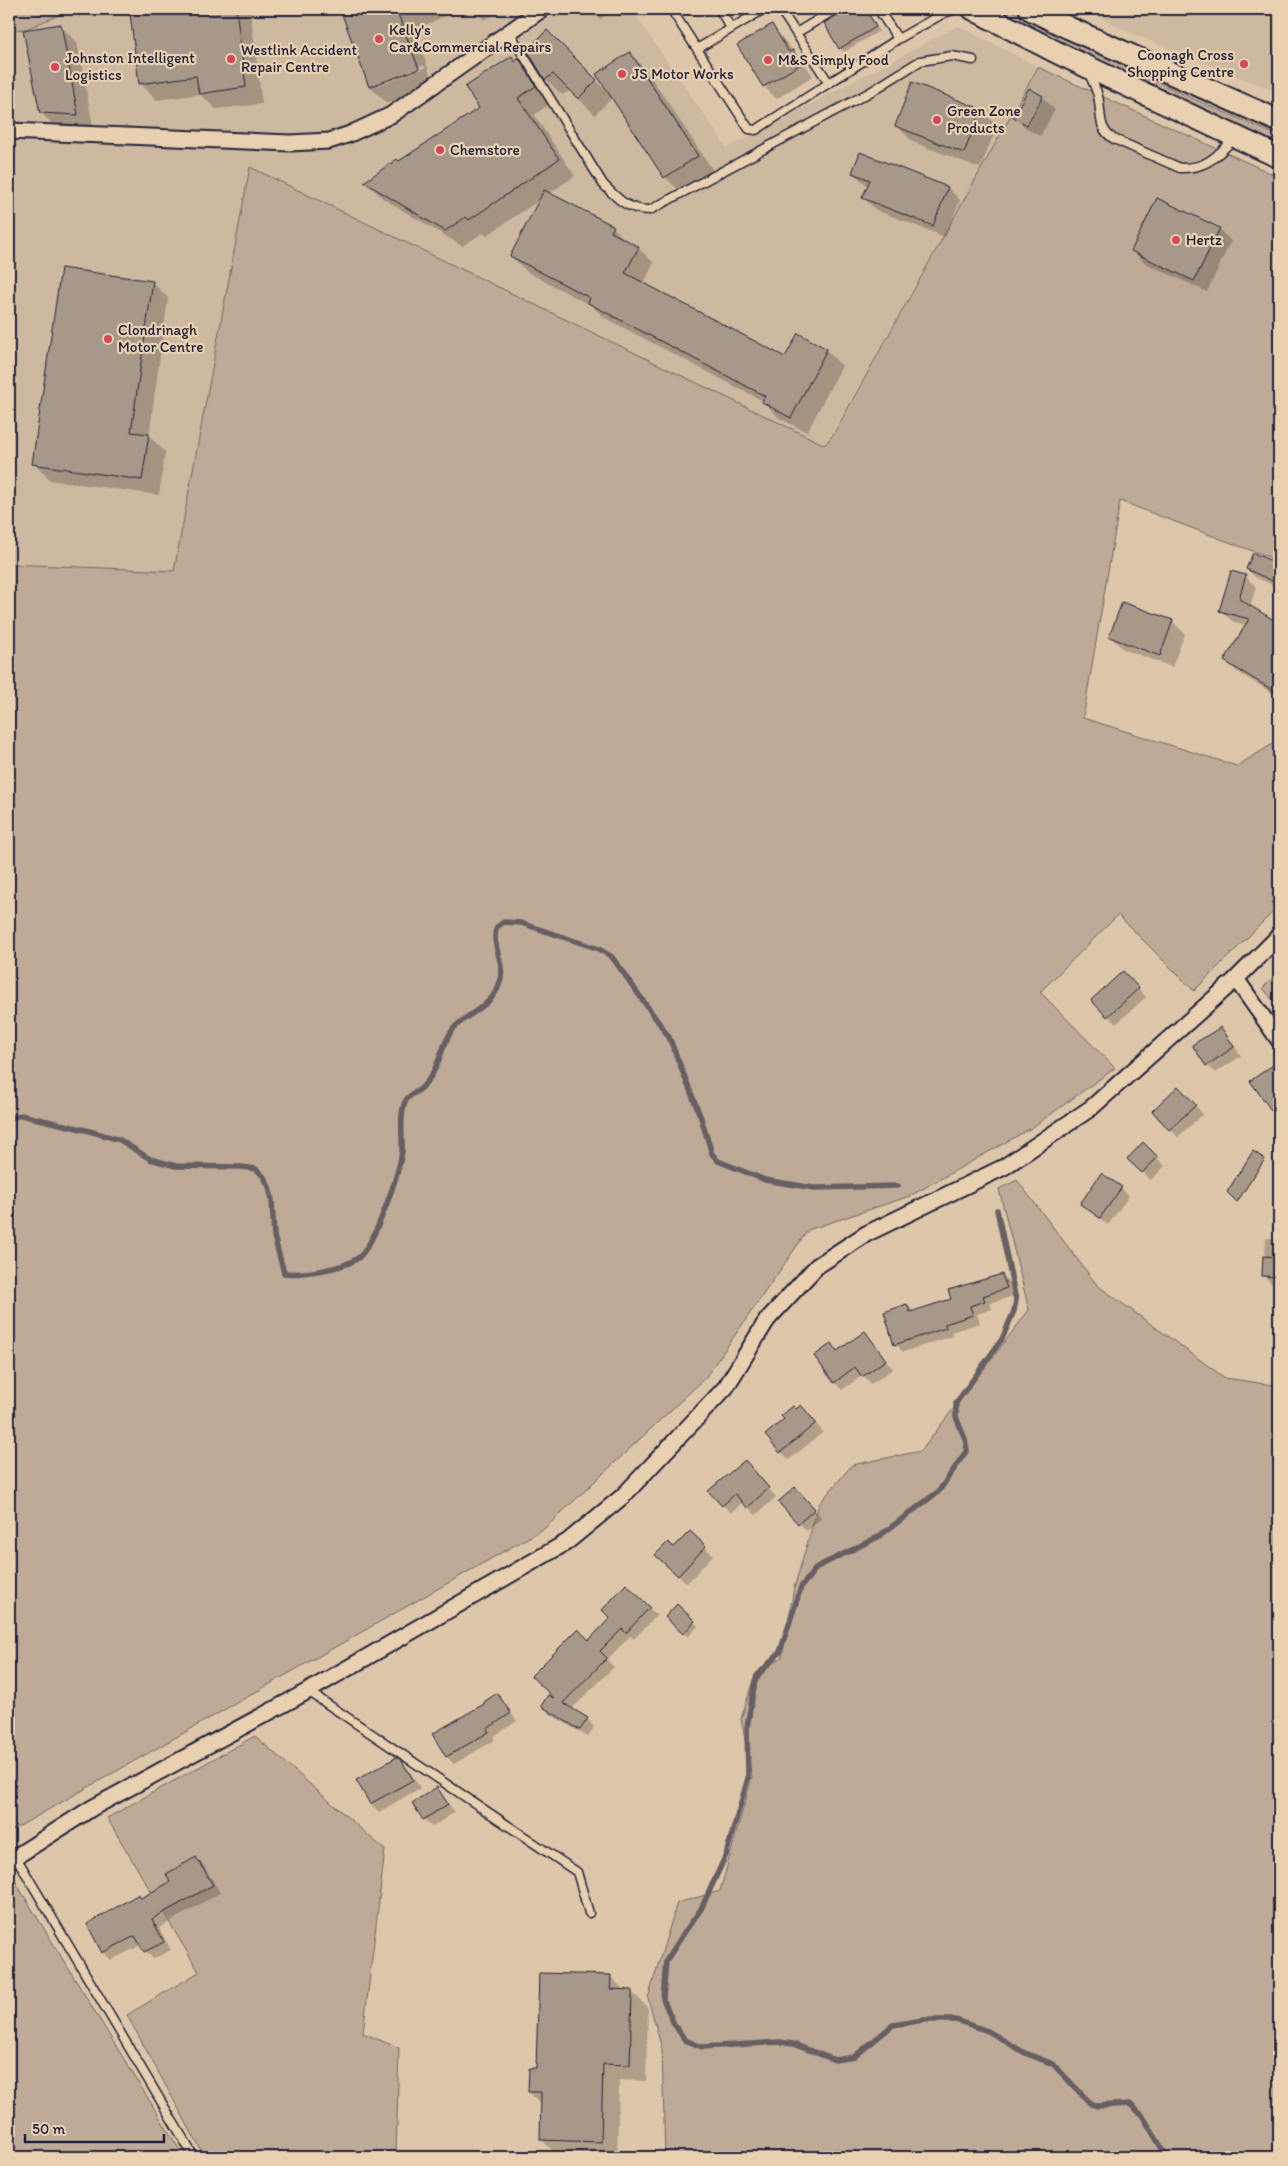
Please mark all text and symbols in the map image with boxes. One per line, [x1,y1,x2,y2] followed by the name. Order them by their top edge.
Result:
[389,21,551,56] place label: Kelly's Car&Commercial Repairs
[373,33,385,45] marker: Kelly's Car&Commercial Repairs
[241,41,358,76] place label: Westlink Accident Repair Centre
[1127,46,1234,81] place label: Coonagh Cross Shopping Centre
[65,49,195,84] place label: Johnston Intelligent Logistics
[778,51,889,69] place label: M&S Simply Food
[225,53,237,65] marker: Westlink Accident Repair Centre
[762,54,774,66] marker: M&S Simply Food
[1238,58,1250,70] marker: Coonagh Cross Shopping Centre
[49,61,61,73] marker: Johnston Intelligent Logistics
[632,65,734,83] place label: JS Motor Works
[616,68,628,80] marker: JS Motor Works
[947,102,1021,137] place label: Green Zone Products
[931,114,943,126] marker: Green Zone Products
[450,141,520,159] place label: Chemstore
[434,144,446,156] marker: Chemstore
[1186,231,1222,249] place label: Hertz
[1170,234,1182,246] marker: Hertz
[118,321,204,356] place label: Clondrinagh Motor Centre
[102,333,114,345] marker: Clondrinagh Motor Centre
[25,2111,164,2143] scale bar
[32,2120,65,2138] text: 50 m

